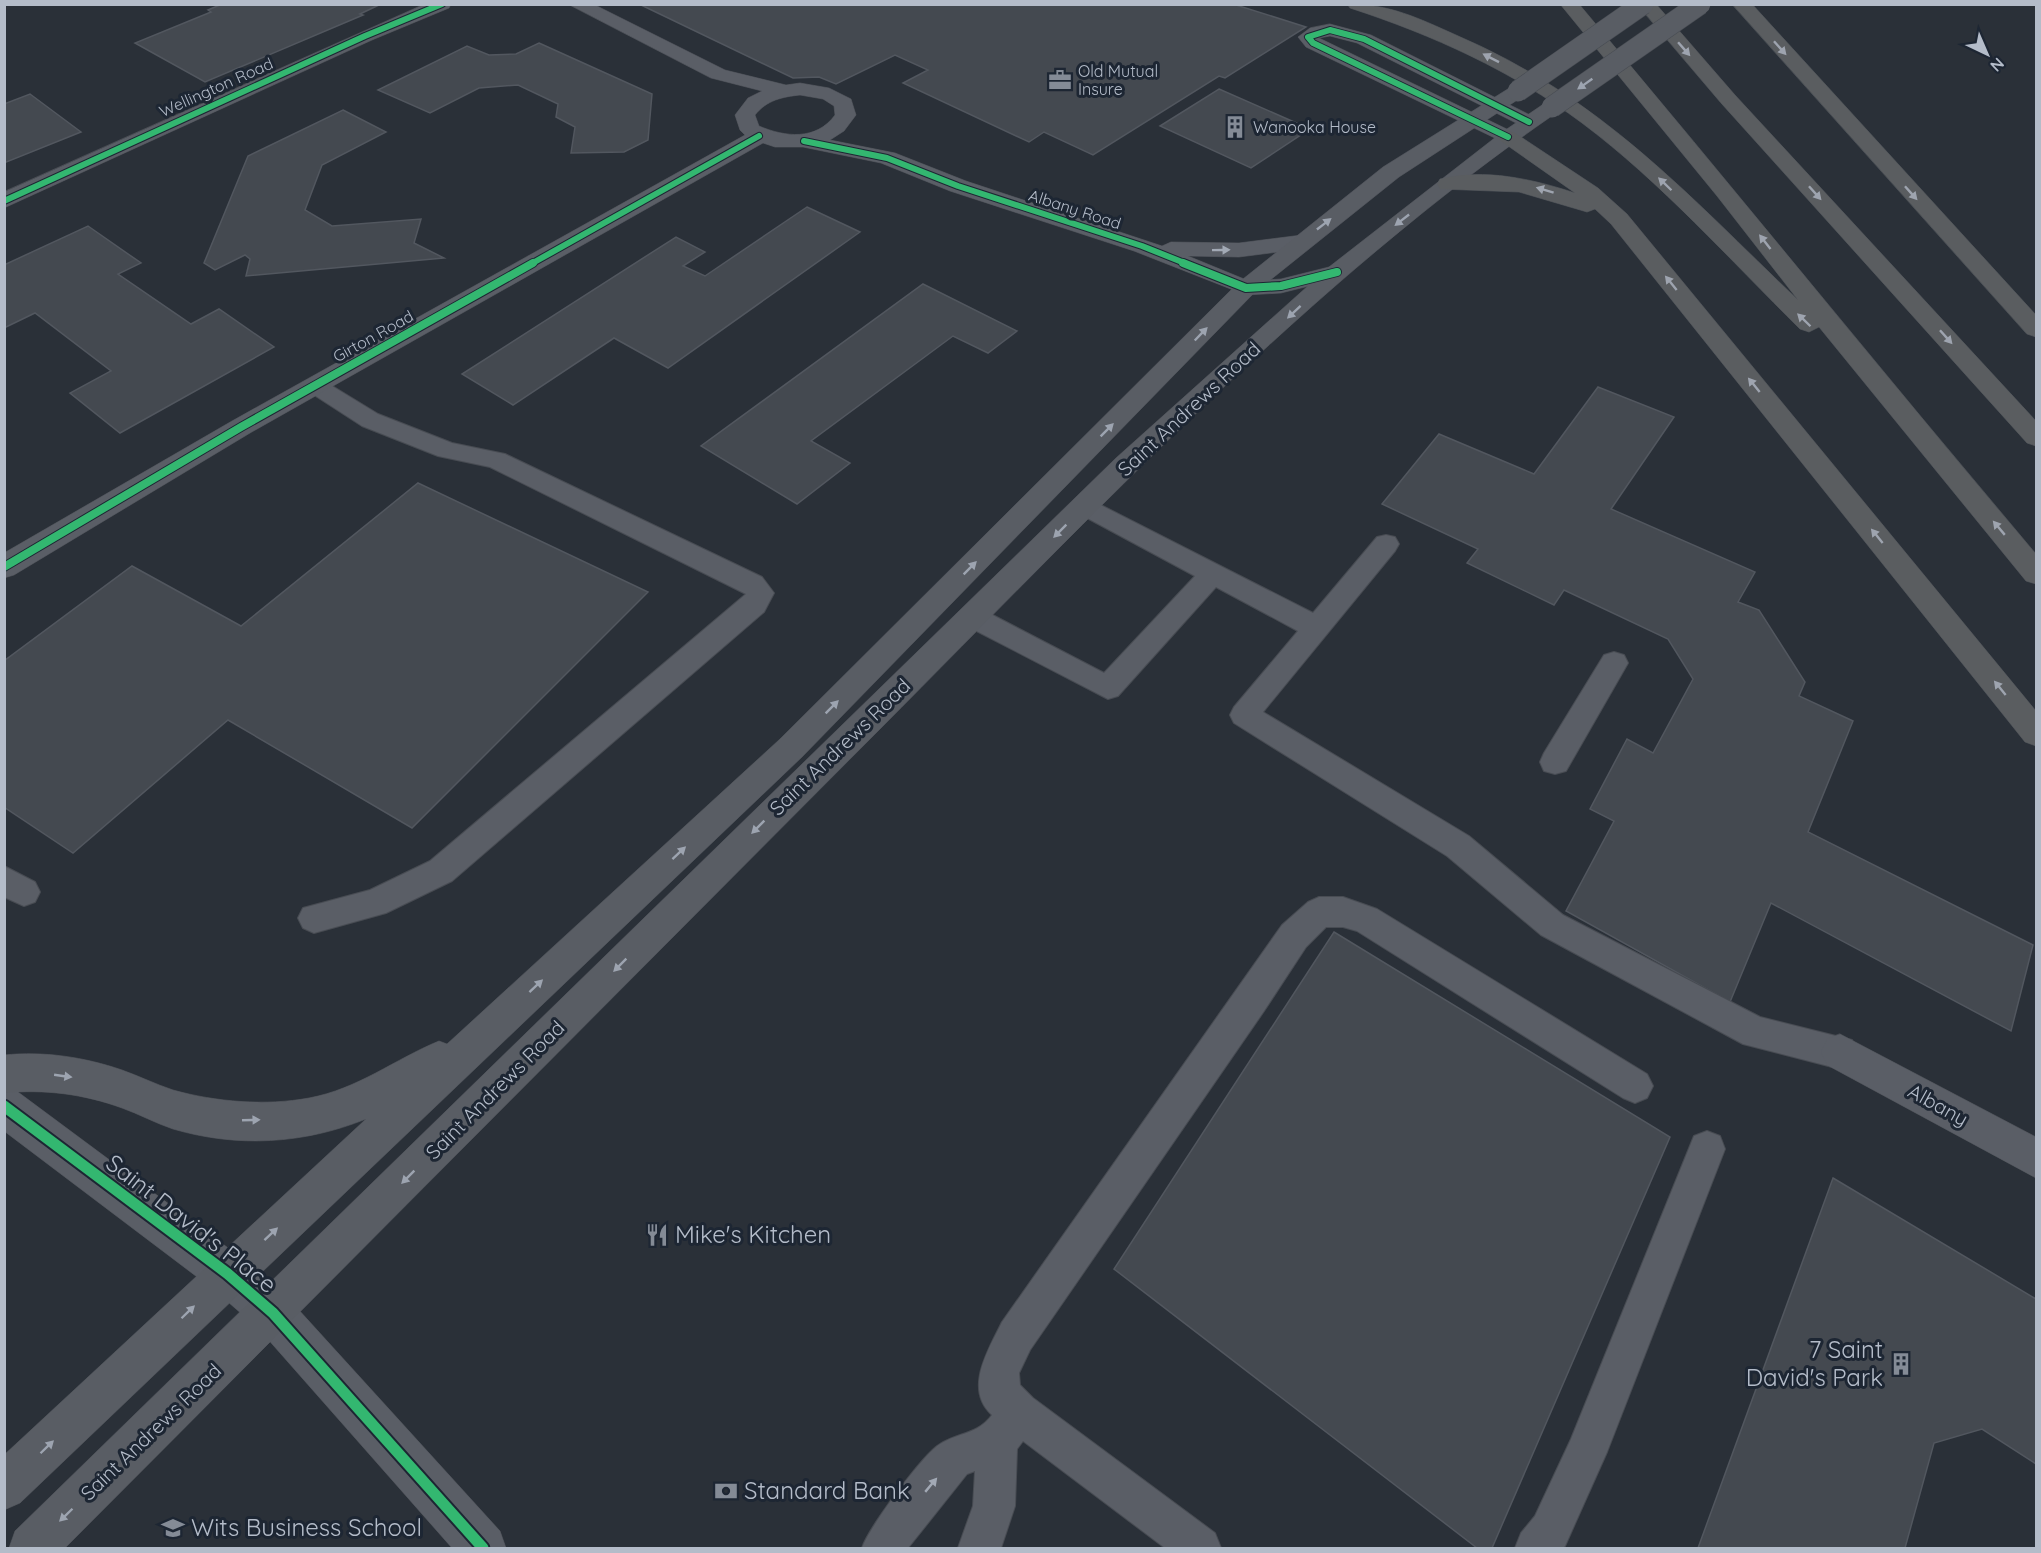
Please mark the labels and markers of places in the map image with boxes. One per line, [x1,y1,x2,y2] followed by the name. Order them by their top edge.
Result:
[1078,61,1158,99] place label: Old Mutual Insure
[1047,67,1073,93] office icon: Old Mutual Insure
[1222,114,1248,140] building icon: Wanooka House
[1253,117,1376,137] place label: Wanooka House
[675,1219,831,1249] place label: Mike's Kitchen
[644,1222,670,1248] restaurant icon: Mike's Kitchen
[1746,1334,1883,1392] place label: 7 Saint David's Park
[1888,1351,1914,1377] building icon: 7 Saint David's Park
[744,1475,910,1505] place label: Standard Bank
[713,1478,739,1504] bank icon: Standard Bank
[191,1512,422,1542] place label: Wits Business School
[160,1515,186,1541] school or university icon: Wits Business School

